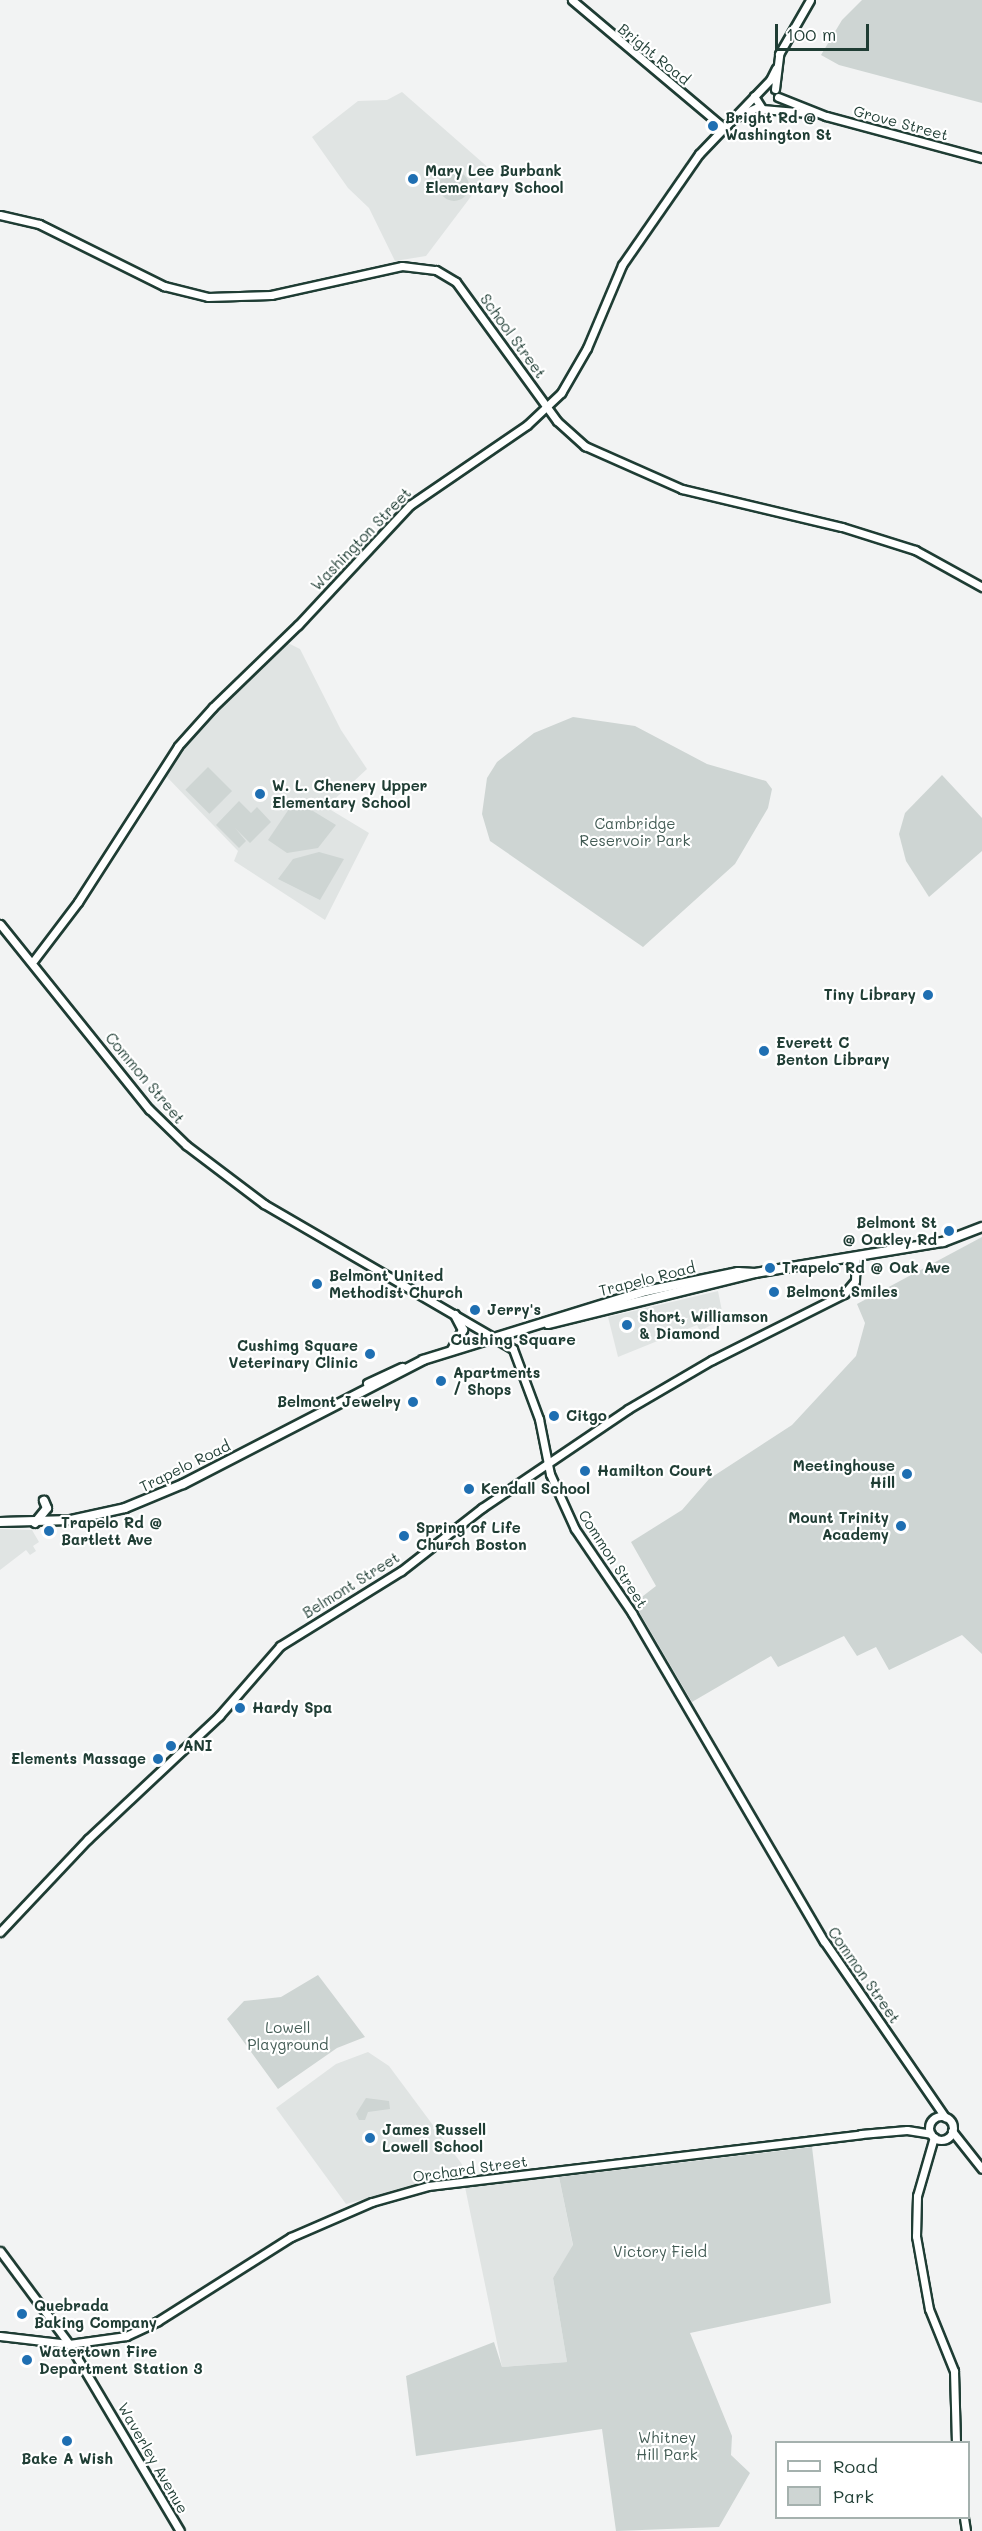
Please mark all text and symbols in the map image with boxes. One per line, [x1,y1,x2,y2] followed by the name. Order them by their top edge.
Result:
[778,12,872,50] scale bar
[614,20,694,88] street label: Bright Road
[786,22,836,46] text: 100 m
[852,102,950,144] street label: Grove Street
[725,108,832,143] place label: Bright Rd @ Washington St
[706,119,720,133] marker: Bright Rd @ Washington St
[425,161,564,196] place label: Mary Lee Burbank Elementary School
[406,172,420,186] marker: Mary Lee Burbank Elementary School
[476,290,550,382] street label: School Street
[307,484,415,594] street label: Washington Street
[272,776,427,811] place label: W. L. Chenery Upper Elementary School
[253,787,267,801] marker: W. L. Chenery Upper Elementary School
[580,814,690,849] park label: Cambridge Reservoir Park
[824,986,916,1004] place label: Tiny Library
[921,988,935,1002] marker: Tiny Library
[102,1029,188,1127] street label: Common Street
[776,1033,890,1068] place label: Everett C Benton Library
[757,1044,771,1058] marker: Everett C Benton Library
[842,1213,937,1248] place label: Belmont St @ Oakley Rd
[942,1224,956,1238] marker: Belmont St @ Oakley Rd
[597,1258,697,1300] street label: Trapelo Road
[782,1259,950,1277] place label: Trapelo Rd @ Oak Ave
[763,1261,777,1275] marker: Trapelo Rd @ Oak Ave
[329,1266,463,1301] place label: Belmont United Methodist Church
[310,1277,324,1291] marker: Belmont United Methodist Church
[786,1283,898,1301] place label: Belmont Smiles
[767,1285,781,1299] marker: Belmont Smiles
[487,1301,541,1319] place label: Jerry's
[468,1303,482,1317] marker: Jerry's
[639,1307,768,1342] place label: Short, Williamson & Diamond
[620,1318,634,1332] marker: Short, Williamson & Diamond
[450,1329,576,1349] district label: Cushing Square
[229,1336,358,1371] place label: Cushimg Square Veterinary Clinic
[363,1347,377,1361] marker: Cushimg Square Veterinary Clinic
[453,1363,540,1398] place label: Apartments / Shops
[434,1374,448,1388] marker: Apartments / Shops
[277,1393,401,1411] place label: Belmont Jewelry
[406,1395,420,1409] marker: Belmont Jewelry
[566,1407,607,1425] place label: Citgo
[547,1409,561,1423] marker: Citgo
[137,1436,233,1496] street label: Trapelo Road
[793,1456,895,1491] place label: Meetinghouse Hill
[597,1462,712,1480] place label: Hamilton Court
[578,1464,592,1478] marker: Hamilton Court
[900,1467,914,1481] marker: Meetinghouse Hill
[481,1480,590,1498] place label: Kendall School
[462,1482,476,1496] marker: Kendall School
[575,1507,651,1611] street label: Common Street
[788,1508,889,1543] place label: Mount Trinity Academy
[61,1513,163,1548] place label: Trapelo Rd @ Bartlett Ave
[416,1518,526,1553] place label: Spring of Life Church Boston
[894,1519,908,1533] marker: Mount Trinity Academy
[42,1524,56,1538] marker: Trapelo Rd @ Bartlett Ave
[397,1529,411,1543] marker: Spring of Life Church Boston
[299,1548,403,1622] street label: Belmont Street
[252,1699,332,1717] place label: Hardy Spa
[233,1701,247,1715] marker: Hardy Spa
[183,1737,212,1755] place label: ANI
[164,1739,178,1753] marker: ANI
[11,1750,146,1768] place label: Elements Massage
[151,1752,165,1766] marker: Elements Massage
[824,1923,904,2027] street label: Common Street
[247,2018,329,2053] park label: Lowell Playground
[382,2120,486,2155] place label: James Russell Lowell School
[363,2131,377,2145] marker: James Russell Lowell School
[412,2152,528,2186] street label: Orchard Street
[613,2243,707,2261] park label: Victory Field
[34,2296,157,2331] place label: Quebrada Baking Company
[15,2307,29,2321] marker: Quebrada Baking Company
[39,2342,202,2377] place label: Watertown Fire Department Station 3
[20,2353,34,2367] marker: Watertown Fire Department Station 3
[114,2399,192,2517] street label: Waverley Avenue
[636,2428,698,2463] park label: Whitney Hill Park
[60,2434,74,2448] marker: Bake A Wish
[775,2441,970,2519] legend
[21,2450,113,2468] place label: Bake A Wish
[833,2454,878,2478] text: Road
[833,2484,874,2508] text: Park

